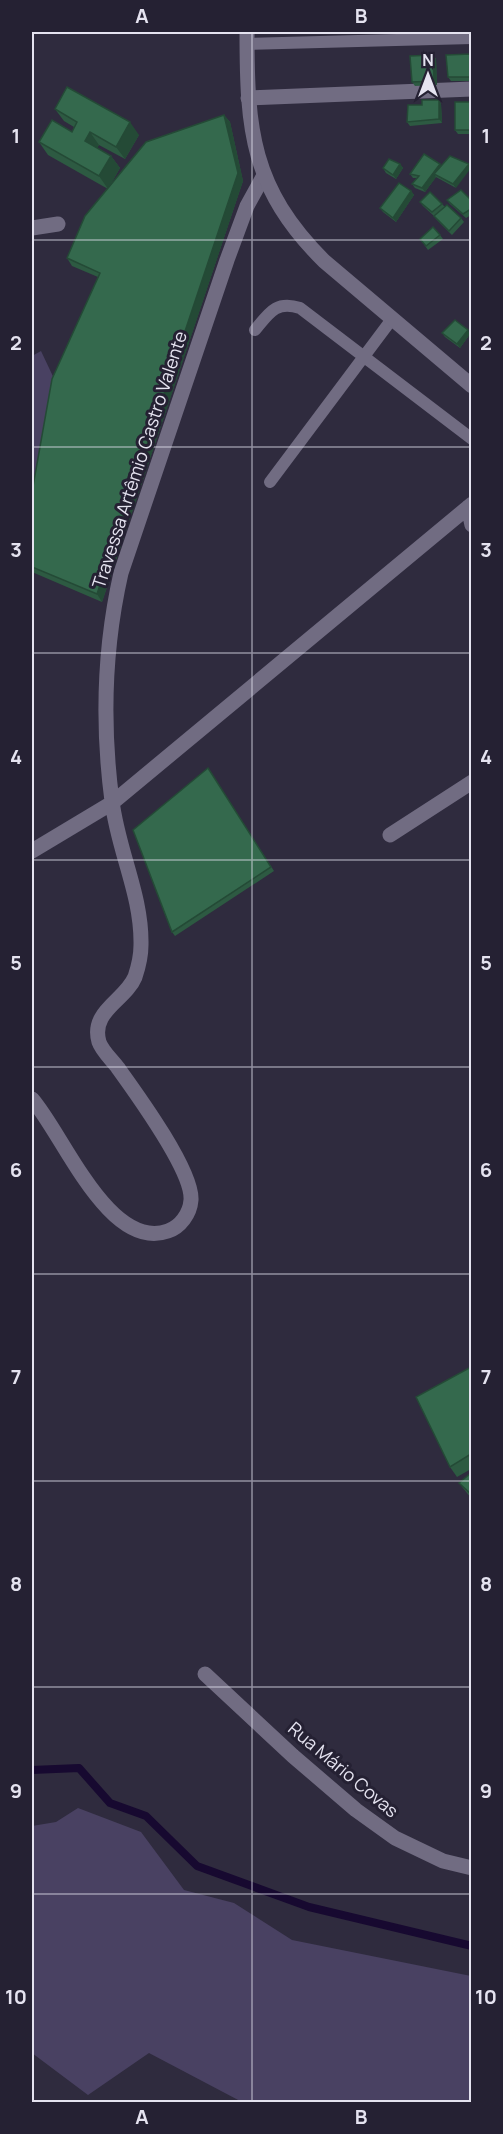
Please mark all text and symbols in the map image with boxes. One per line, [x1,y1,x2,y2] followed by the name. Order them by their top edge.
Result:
[135,2,149,29] text: A
[355,2,368,29] text: B
[398,45,458,105] north arrow
[422,49,434,71] text: N
[12,122,20,149] text: 1
[482,122,490,149] text: 1
[86,328,192,591] street label: Travessa Artêmio Castro Valente
[10,329,22,356] text: 2
[480,329,492,356] text: 2
[10,536,22,563] text: 3
[480,536,492,563] text: 3
[10,743,22,770] text: 4
[480,743,492,770] text: 4
[10,949,22,976] text: 5
[480,949,492,976] text: 5
[10,1156,22,1183] text: 6
[480,1156,492,1183] text: 6
[11,1363,21,1390] text: 7
[481,1363,491,1390] text: 7
[10,1570,22,1597] text: 8
[480,1570,492,1597] text: 8
[283,1716,404,1822] street label: Rua Mário Covas
[10,1777,22,1804] text: 9
[480,1777,492,1804] text: 9
[5,1983,27,2010] text: 10
[475,1983,497,2010] text: 10
[135,2103,149,2130] text: A
[355,2103,368,2130] text: B

